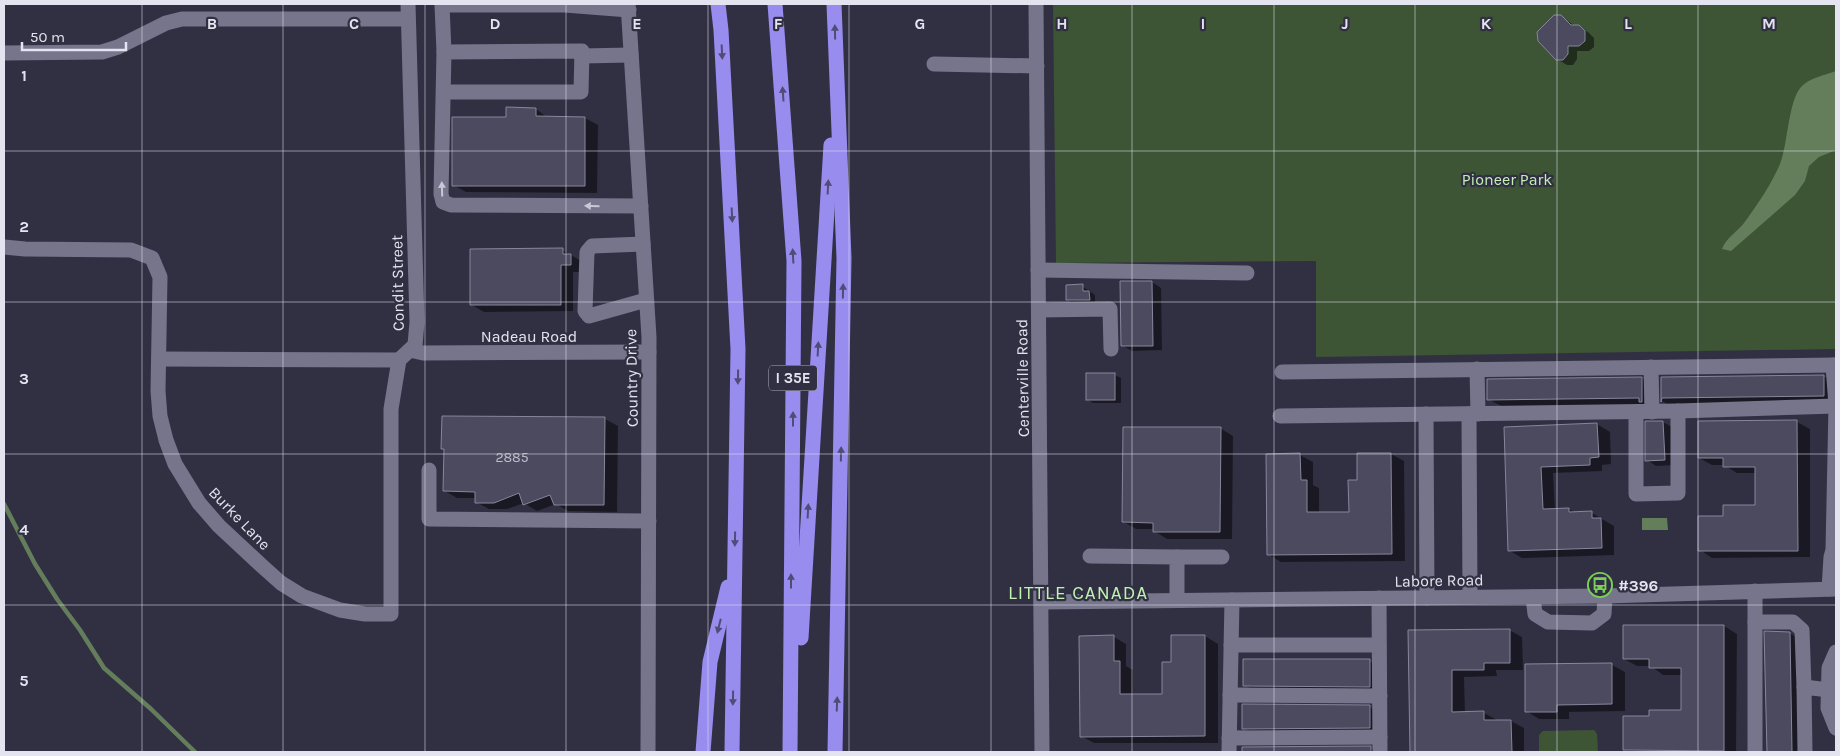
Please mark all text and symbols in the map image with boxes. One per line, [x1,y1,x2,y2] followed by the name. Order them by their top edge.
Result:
[207,14,217,33] text: B
[349,14,359,33] text: C
[490,14,501,33] text: D
[632,14,642,33] text: E
[774,14,783,33] text: F
[915,14,925,33] text: G
[1056,14,1068,33] text: H
[1201,14,1205,33] text: I
[1341,14,1349,33] text: J
[1481,14,1492,33] text: K
[1624,14,1632,33] text: L
[1762,14,1776,33] text: M
[22,20,126,52] scale bar
[831,24,839,40] one-way arrow
[30,28,65,46] text: 50 m
[719,45,727,61] one-way arrow
[21,66,27,85] text: 1
[778,86,786,102] one-way arrow
[1462,170,1552,189] park label: Pioneer Park
[825,179,833,195] one-way arrow
[437,180,445,196] one-way arrow
[584,202,600,210] one-way arrow
[728,207,736,223] one-way arrow
[19,217,29,236] text: 2
[387,235,408,331] street label: Condit Street
[789,248,797,264] one-way arrow
[839,283,847,299] one-way arrow
[1012,319,1033,437] street label: Centerville Road
[481,327,577,346] street label: Nadeau Road
[621,329,642,427] street label: Country Drive
[815,341,823,357] one-way arrow
[769,366,817,390] road number: I 35E
[19,369,29,388] text: 3
[734,369,742,385] one-way arrow
[789,410,797,426] one-way arrow
[837,445,845,461] one-way arrow
[495,449,529,466] house number: 2885
[205,483,274,554] street label: Burke Lane
[805,503,813,519] one-way arrow
[19,520,29,539] text: 4
[731,532,739,548] one-way arrow
[1394,570,1484,591] street label: Labore Road
[1587,572,1613,598] bus stop icon: #396
[787,573,795,589] one-way arrow
[1618,576,1658,595] place label: #396
[1008,582,1148,604] district label: LITTLE CANADA
[715,618,723,633] one-way arrow
[19,671,29,690] text: 5
[729,690,737,706] one-way arrow
[833,695,841,711] one-way arrow

